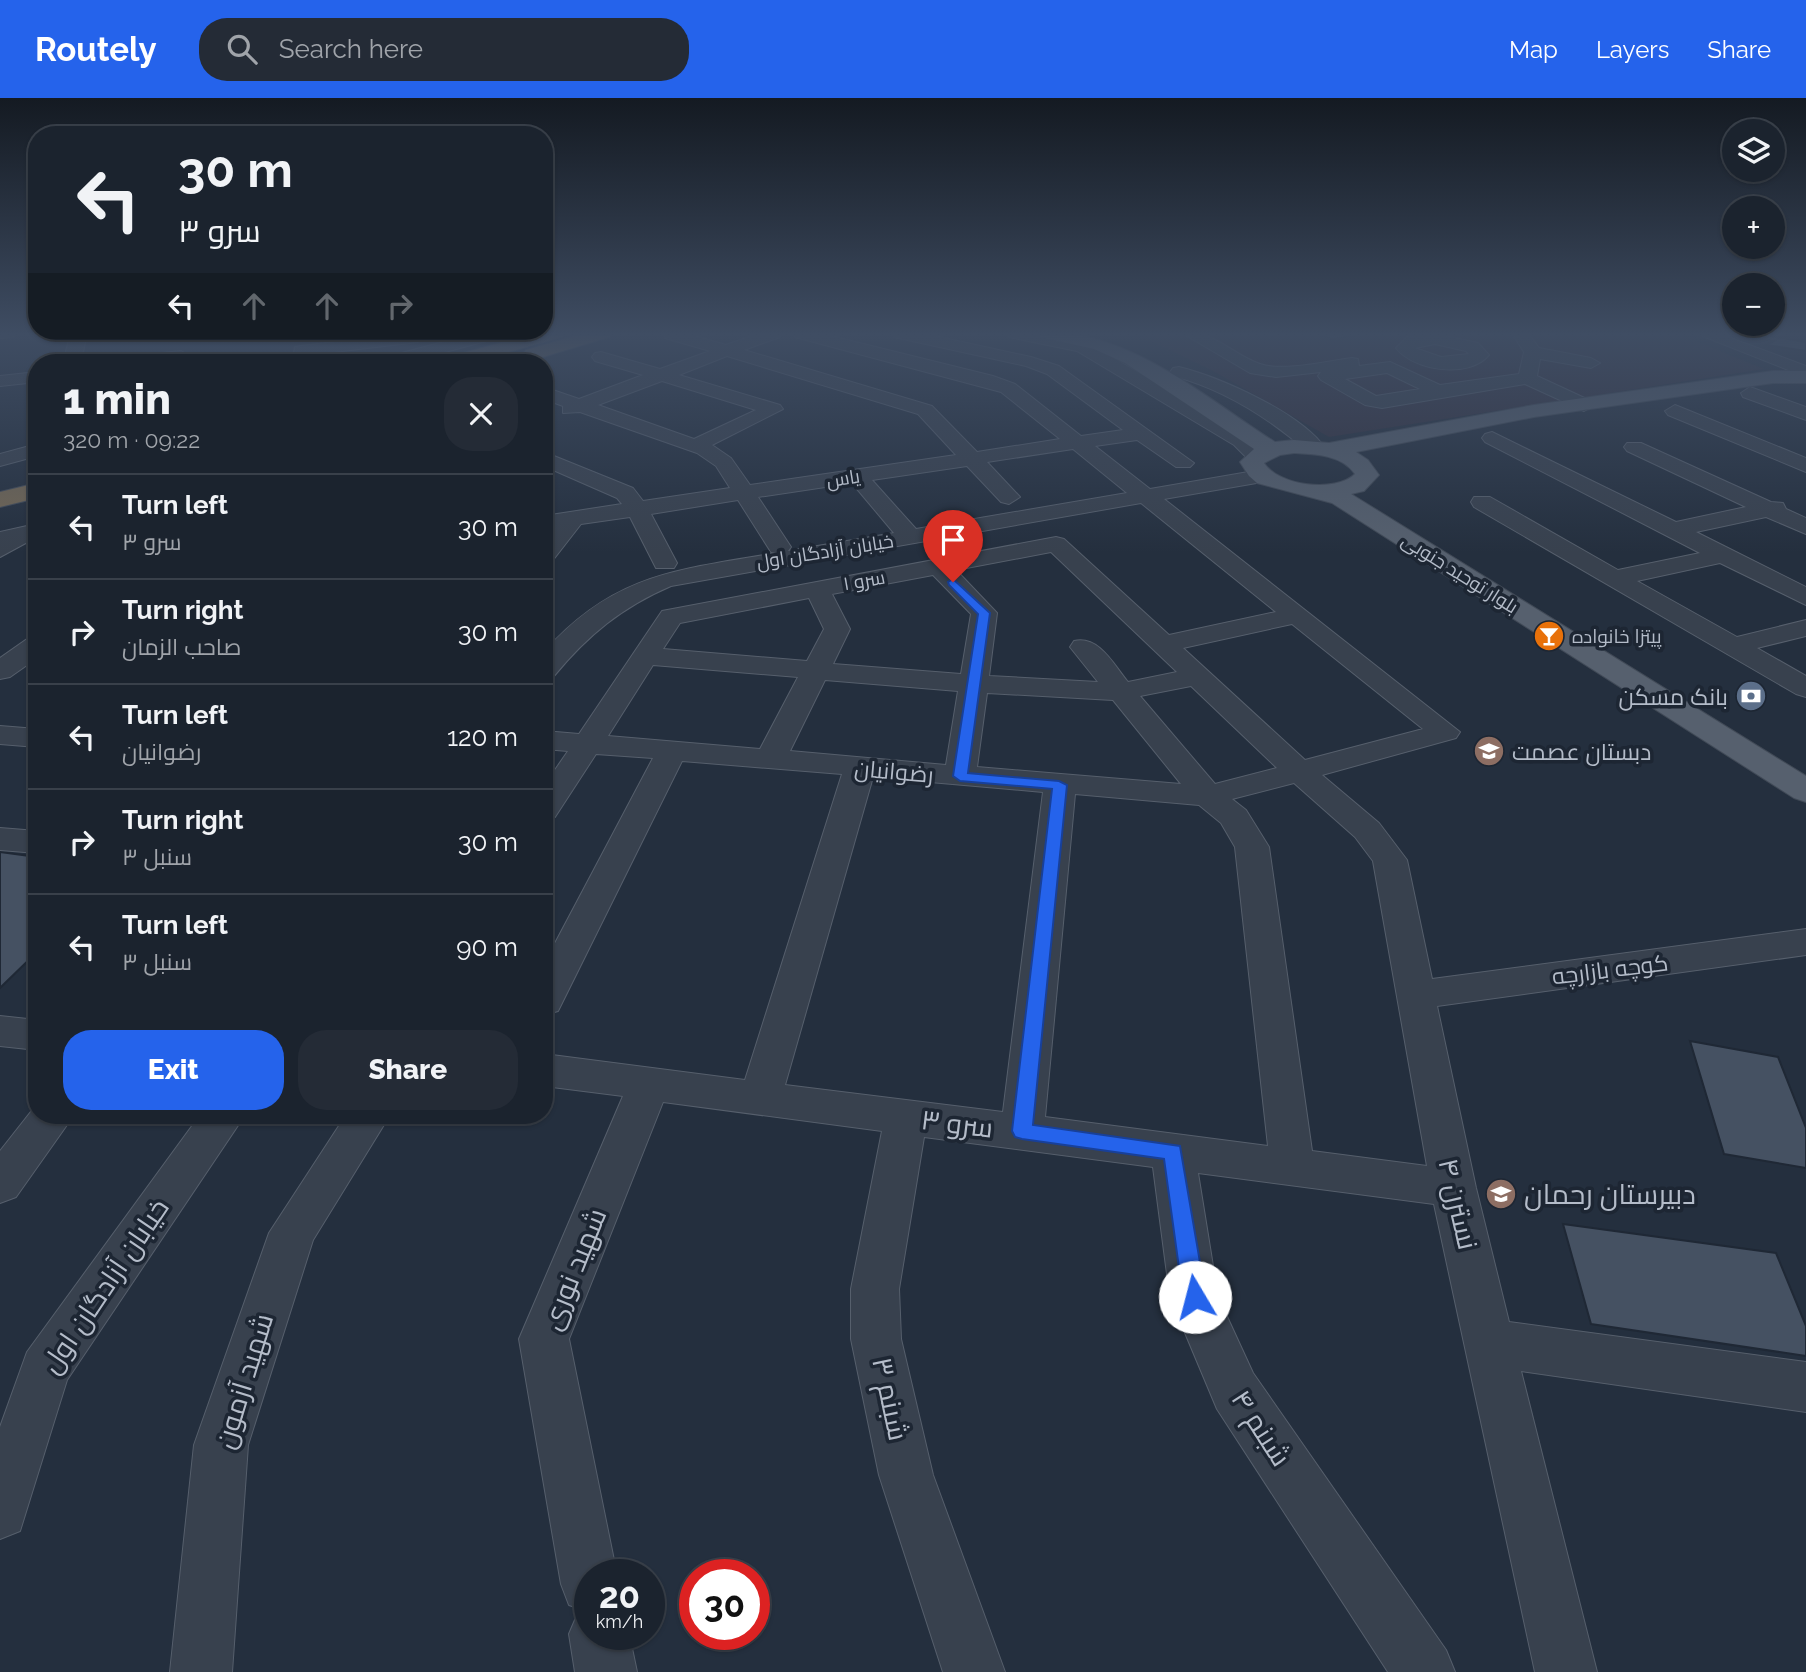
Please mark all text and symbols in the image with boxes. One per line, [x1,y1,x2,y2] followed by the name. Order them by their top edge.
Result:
[199,18,689,81] search box
[35,30,157,69] text: Routely
[223,30,261,68] icon: search
[279,34,423,64] text: Search here
[1509,35,1558,64] text: Map
[1596,35,1669,64] text: Layers
[1707,35,1771,64] text: Share
[1722,119,1785,336] map controls
[1722,119,1785,182] button: layers
[178,141,293,198] text: 30 m
[63,154,154,245] icon: left
[1722,196,1785,259] button: +
[178,212,261,249] text: سرو ۳
[1722,273,1785,336] button: −
[162,287,200,325] icon: left
[235,287,273,325] icon: ahead
[308,287,346,325] icon: ahead
[381,287,419,325] icon: right
[63,375,171,424] text: 1 min
[444,377,518,451] button: close
[63,426,200,453] text: 320 m · 09:22
[825,465,862,492] street label: یاس
[122,490,228,520] text: Turn left
[63,508,101,546] icon: left
[923,510,983,582] pin
[458,512,518,542] text: 30 m
[934,521,972,559] icon: arrive
[122,528,182,555] text: سرو ۳
[1397,528,1522,618] street label: بلوار توحید جنوبی
[755,529,895,574] street label: خیابان آزادگان اول
[841,566,887,595] street label: سرو ۱
[122,595,243,625] text: Turn right
[63,613,101,651] icon: right
[458,617,518,647] text: 30 m
[1532,619,1566,653] bar icon: پیتزا خانواده
[1572,625,1662,649] place label: پیتزا خانواده
[122,633,241,660] text: صاحب الزمان
[1734,679,1768,713] bank icon: بانک مسکن
[1619,683,1728,711] place label: بانک مسکن
[122,700,228,730] text: Turn left
[63,718,101,756] icon: left
[447,722,518,752] text: 120 m
[1472,734,1506,768] school or university icon: دبستان عصمت
[122,738,201,765] text: رضوانیان
[1512,738,1651,766] place label: دبستان عصمت
[853,754,935,789] street label: رضوانیان
[122,805,243,835] text: Turn right
[63,823,101,861] icon: right
[458,827,518,857] text: 30 m
[122,843,192,870] text: سنبل ۳
[122,910,228,940] text: Turn left
[63,928,101,966] icon: left
[456,932,518,962] text: 90 m
[122,948,192,975] text: سنبل ۳
[1550,948,1670,992] street label: کوچه بازارچه
[63,1030,284,1110] button: Exit
[298,1030,518,1110] button: Share
[919,1103,995,1145] street label: سرو ۳
[1432,1155,1484,1253] street label: نسترن ۴
[1484,1177,1518,1211] school or university icon: دبیرستان رحمان
[1524,1178,1696,1211] place label: دبیرستان رحمان
[34,1192,176,1380] street label: خیابان آزادگان اول
[535,1203,613,1335] street label: شهید نوری
[1158,1260,1232,1334] position arrow
[208,1309,280,1453] street label: شهید آزمون
[862,1354,915,1444] street label: شبنم ۳
[1222,1384,1298,1474] street label: شبنم ۴
[679,1559,770,1650] speed limit sign: 30
[599,1575,640,1616] text: 20
[596,1611,643,1632] text: km/h

